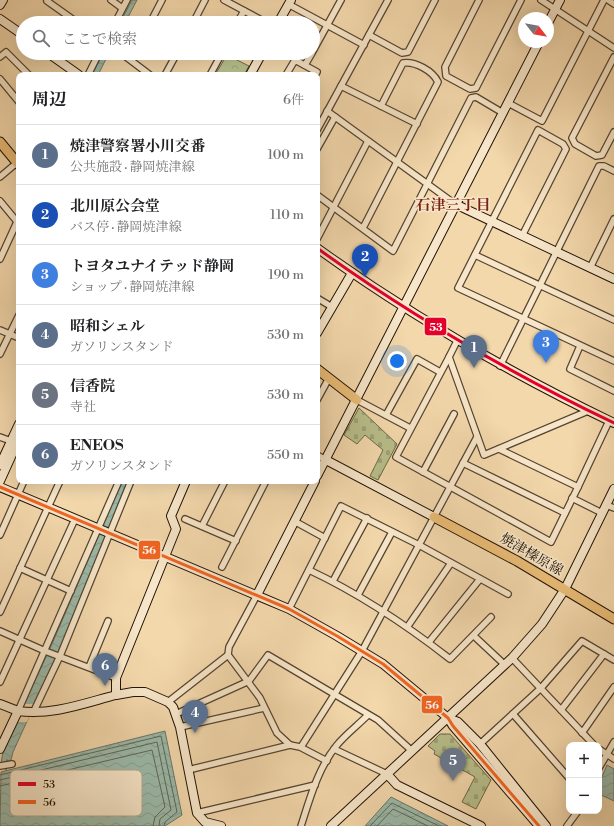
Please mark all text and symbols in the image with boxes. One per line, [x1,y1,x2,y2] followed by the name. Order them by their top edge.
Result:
[518,12,554,48] north arrow
[16,16,320,60] search box
[30,27,52,49] icon: search
[62,30,137,49] text: ここで検索
[32,89,66,111] text: 周辺
[283,92,304,108] text: 6件
[70,137,205,156] text: 焼津警察署小川交番
[42,147,48,163] text: 1
[268,147,304,163] text: 100 m
[70,159,195,175] text: 公共施設 · 静岡焼津線
[415,196,491,215] district label: 石津三丁目
[70,197,160,216] text: 北川原公会堂
[41,207,49,223] text: 2
[270,207,304,223] text: 110 m
[70,219,182,235] text: バス停 · 静岡焼津線
[352,244,378,277] pin: 2
[70,257,234,276] text: トヨタユナイテッド静岡
[41,267,49,283] text: 3
[268,267,304,283] text: 190 m
[70,279,194,295] text: ショップ · 静岡焼津線
[70,317,145,336] text: 昭和シェル
[424,317,447,336] line badge: 53
[429,321,443,335] text: 53
[41,327,49,343] text: 4
[267,327,304,343] text: 530 m
[533,330,559,363] pin: 3
[461,335,487,368] pin: 1
[70,339,174,355] text: ガソリンスタンド
[387,351,407,371] your location
[70,377,115,396] text: 信香院
[41,387,49,403] text: 5
[267,387,304,403] text: 530 m
[70,399,96,415] text: 寺社
[70,436,124,455] text: ENEOS
[41,447,49,463] text: 6
[267,447,304,463] text: 550 m
[70,458,174,474] text: ガソリンスタンド
[497,530,566,580] street label: 焼津榛原線
[138,540,161,560] line badge: 56
[142,544,156,558] text: 56
[92,653,118,686] pin: 6
[421,695,443,714] line badge: 56
[425,699,439,713] text: 56
[182,700,208,733] pin: 4
[566,742,602,814] map controls
[566,742,602,778] button: +
[440,748,466,781] pin: 5
[10,770,142,816] legend
[43,778,55,792] text: 53
[566,778,602,814] button: −
[43,796,56,810] text: 56

